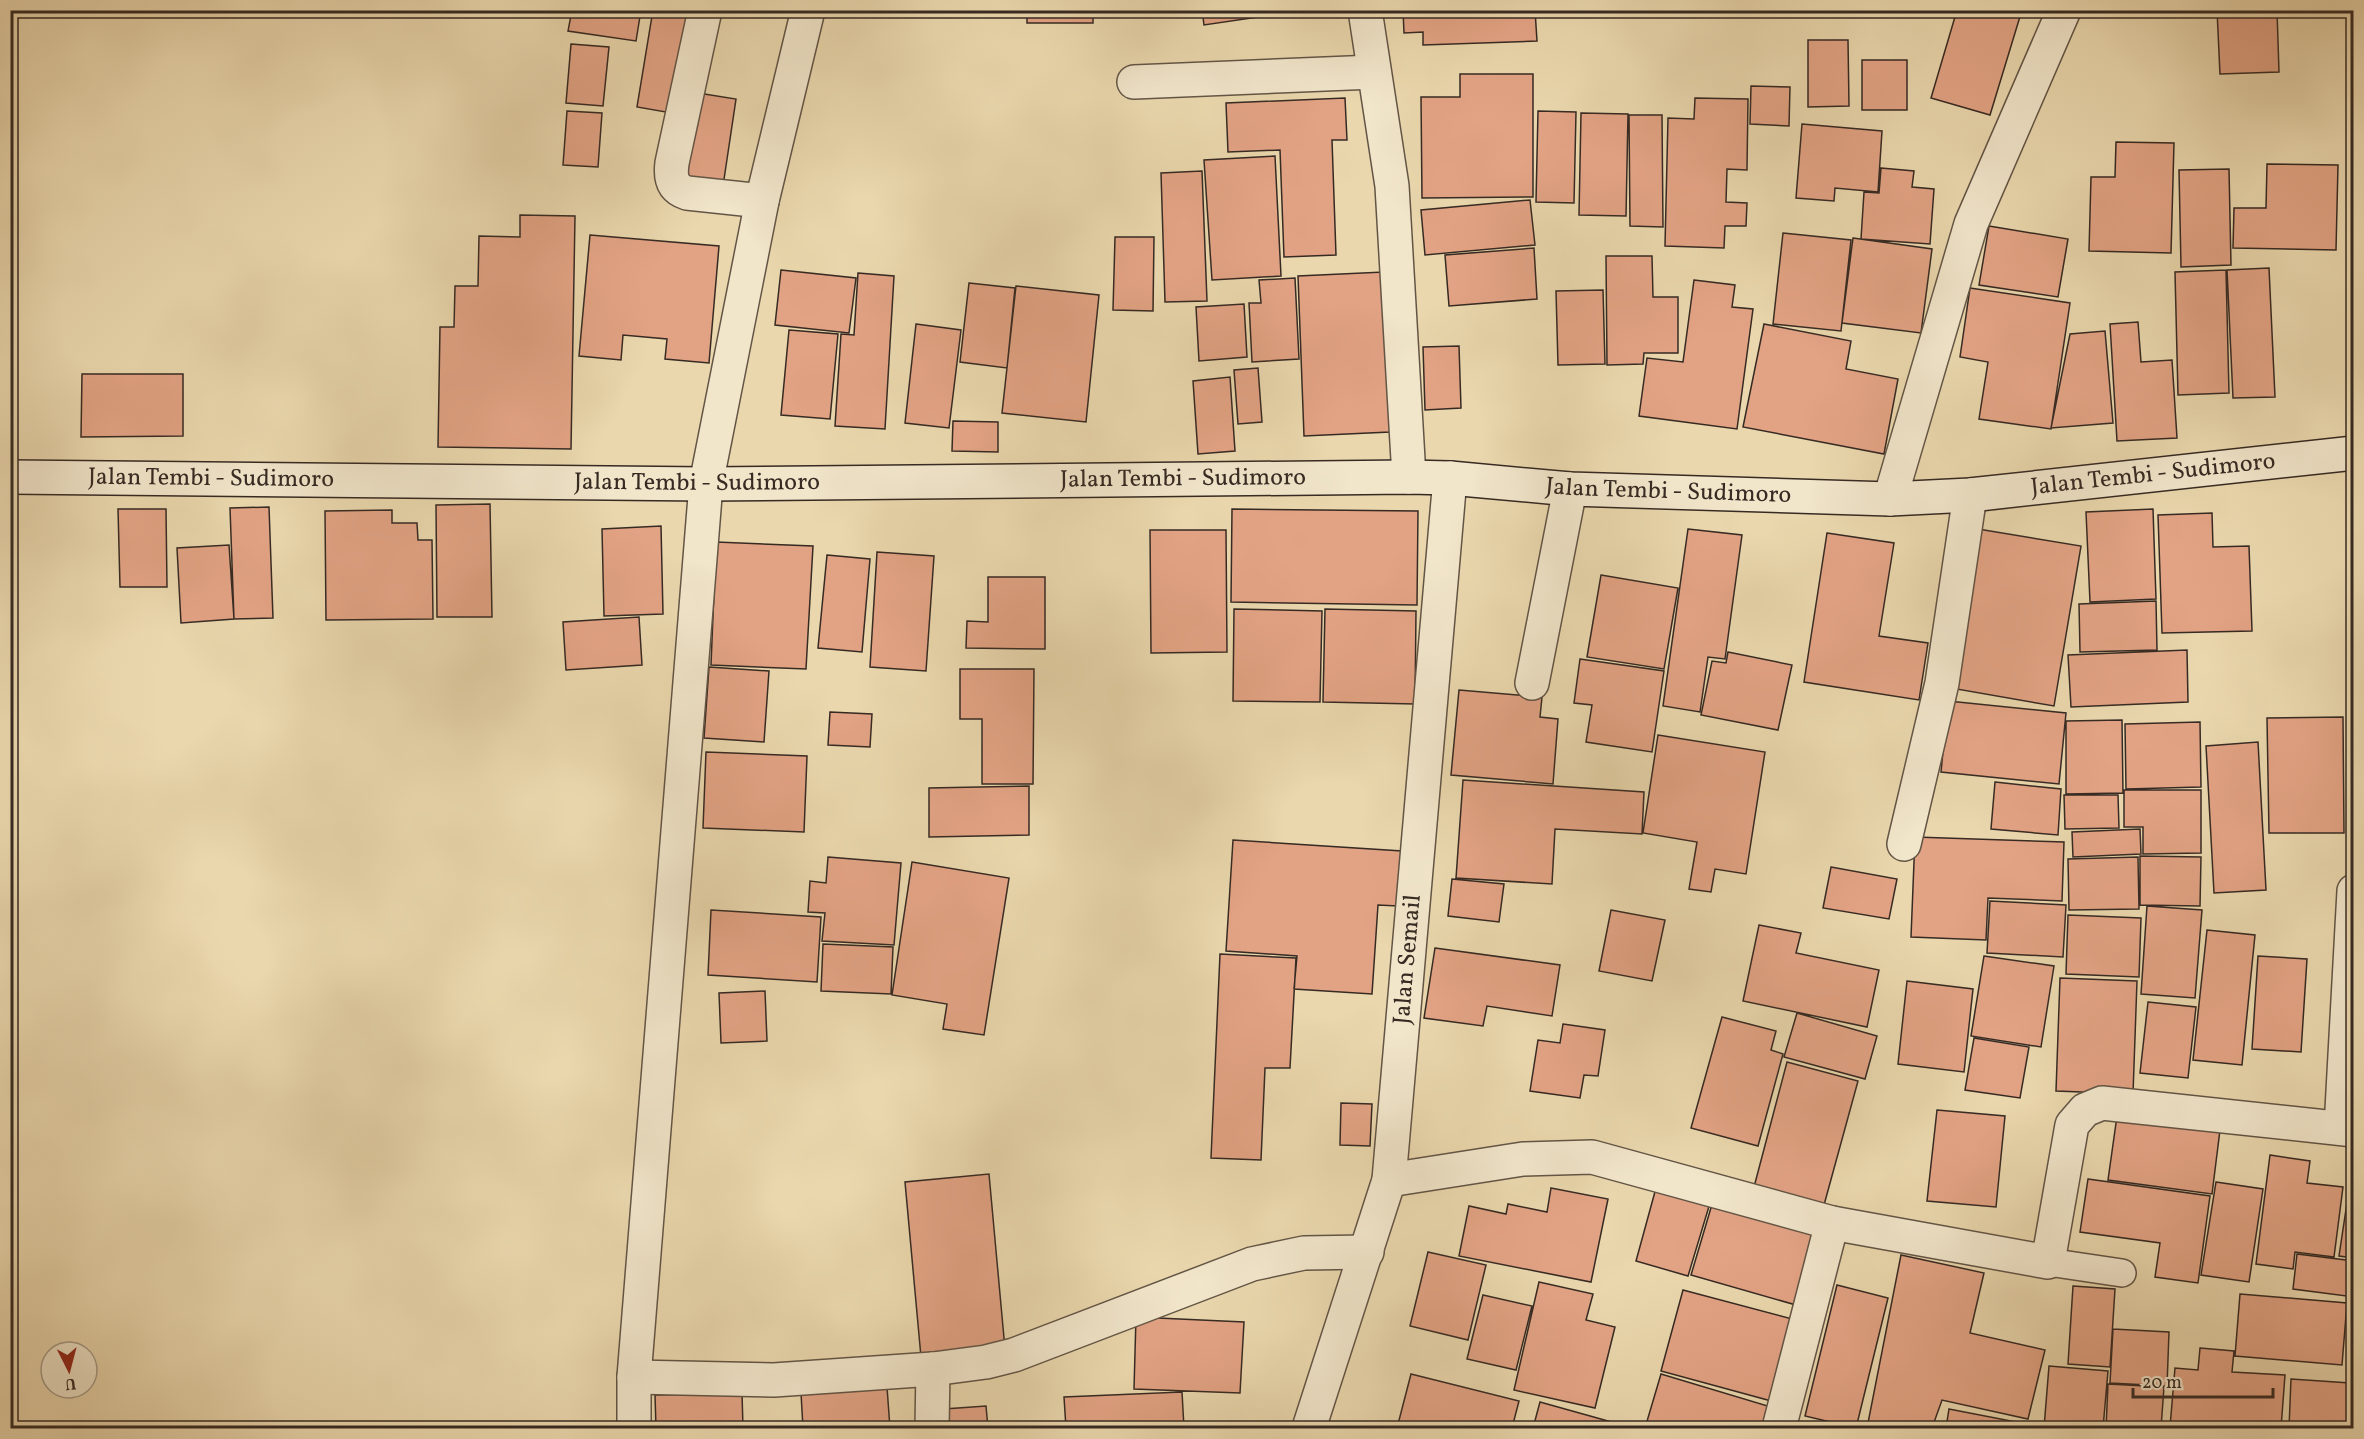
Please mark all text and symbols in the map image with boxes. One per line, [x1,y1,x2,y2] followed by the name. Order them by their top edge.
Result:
[2029,445,2277,505] street label: Jalan Tembi - Sudimoro
[88,461,334,497] street label: Jalan Tembi - Sudimoro
[1060,461,1306,497] street label: Jalan Tembi - Sudimoro
[574,466,820,501] street label: Jalan Tembi - Sudimoro
[1544,470,1792,513] street label: Jalan Tembi - Sudimoro
[1386,893,1431,1026] street label: Jalan Semail
[39,1340,99,1400] north arrow
[2133,1361,2272,1399] scale bar
[64,1371,77,1394] text: U
[2142,1371,2182,1396] text: 20 m

